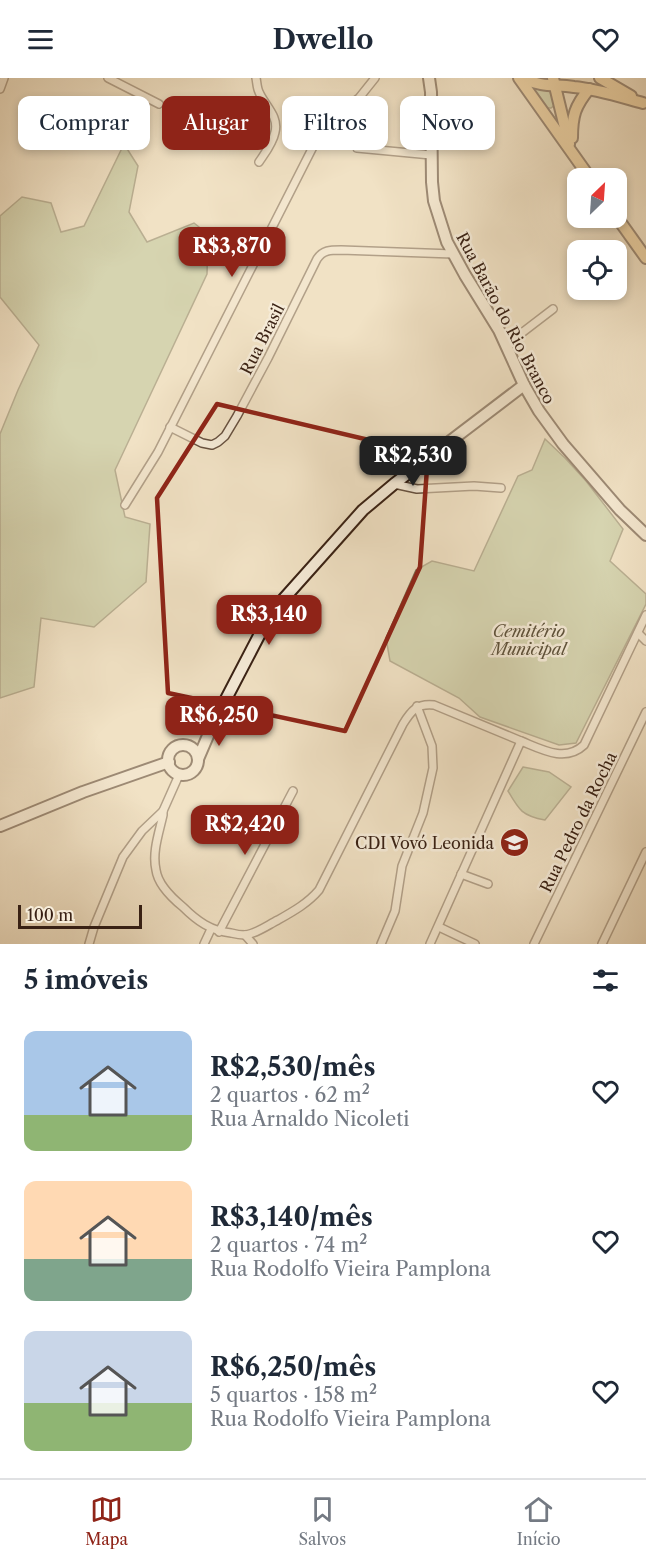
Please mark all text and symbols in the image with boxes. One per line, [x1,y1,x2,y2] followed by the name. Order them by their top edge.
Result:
[24,23,57,56] icon: menu
[273,23,373,56] text: Dwello
[589,23,622,56] icon: heart
[18,96,150,150] chip: Comprar
[162,96,270,150] chip: Alugar
[282,96,388,150] chip: Filtros
[400,96,495,150] chip: Novo
[567,168,627,228] north arrow
[567,168,627,300] map controls
[177,227,287,278] pin: R$3,870
[452,229,560,408] street label: Rua Barão do Rio Branco
[193,234,271,258] text: R$3,870
[567,240,627,300] button: locate
[236,300,288,378] street label: Rua Brasil
[358,436,468,487] pin: R$2,530
[374,443,452,467] text: R$2,530
[214,595,324,646] pin: R$3,140
[231,602,307,626] text: R$3,140
[490,621,568,659] park label: Cemitério Municipal
[164,696,274,747] pin: R$6,250
[179,703,259,727] text: R$6,250
[535,748,621,896] street label: Rua Pedro da Rocha
[190,805,300,856] pin: R$2,420
[205,812,285,836] text: R$2,420
[499,827,531,859] school or university icon: CDI Vovó Leonida
[355,833,495,853] place label: CDI Vovó Leonida
[18,902,142,929] scale bar
[27,905,73,925] text: 100 m
[24,964,148,996] text: 5 imóveis
[589,964,622,997] icon: filters
[210,1051,375,1083] text: R$2,530/mês
[72,1055,144,1127] icon: home
[589,1075,622,1108] icon: heart
[210,1083,370,1107] text: 2 quartos · 62 m²
[210,1107,409,1131] text: Rua Arnaldo Nicoleti
[210,1201,373,1233] text: R$3,140/mês
[72,1205,144,1277] icon: home
[589,1225,622,1258] icon: heart
[210,1233,367,1257] text: 2 quartos · 74 m²
[210,1257,491,1281] text: Rua Rodolfo Vieira Pamplona
[210,1351,376,1383] text: R$6,250/mês
[72,1355,144,1427] icon: home
[589,1375,622,1408] icon: heart
[210,1383,377,1407] text: 5 quartos · 158 m²
[210,1407,491,1431] text: Rua Rodolfo Vieira Pamplona
[85,1493,128,1549] tab: Mapa
[299,1493,346,1549] tab: Salvos
[517,1493,561,1549] tab: Início

